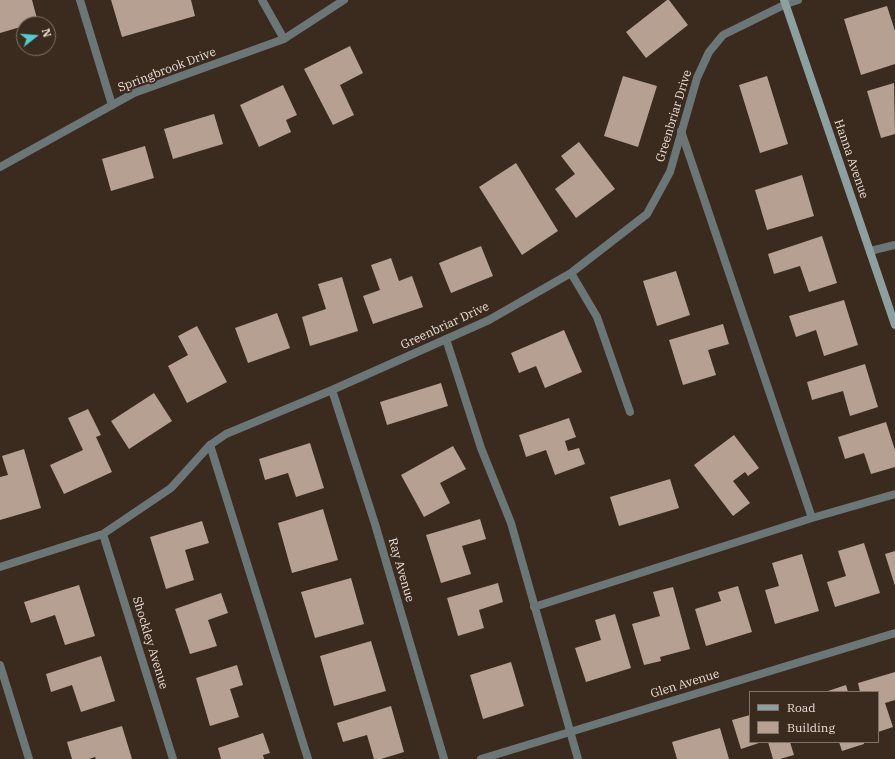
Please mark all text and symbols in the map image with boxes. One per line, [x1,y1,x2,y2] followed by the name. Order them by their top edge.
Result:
[16,16,56,56] north arrow
[39,27,54,39] text: N
[116,45,218,95] street label: Springbrook Drive
[653,68,695,164] street label: Greenbriar Drive
[831,117,871,201] street label: Hanna Avenue
[399,299,491,353] street label: Greenbriar Drive
[385,536,417,604] street label: Ray Avenue
[129,595,171,691] street label: Shockley Avenue
[649,667,721,701] street label: Glen Avenue
[749,691,879,743] legend
[787,700,816,715] text: Road
[787,720,835,735] text: Building

